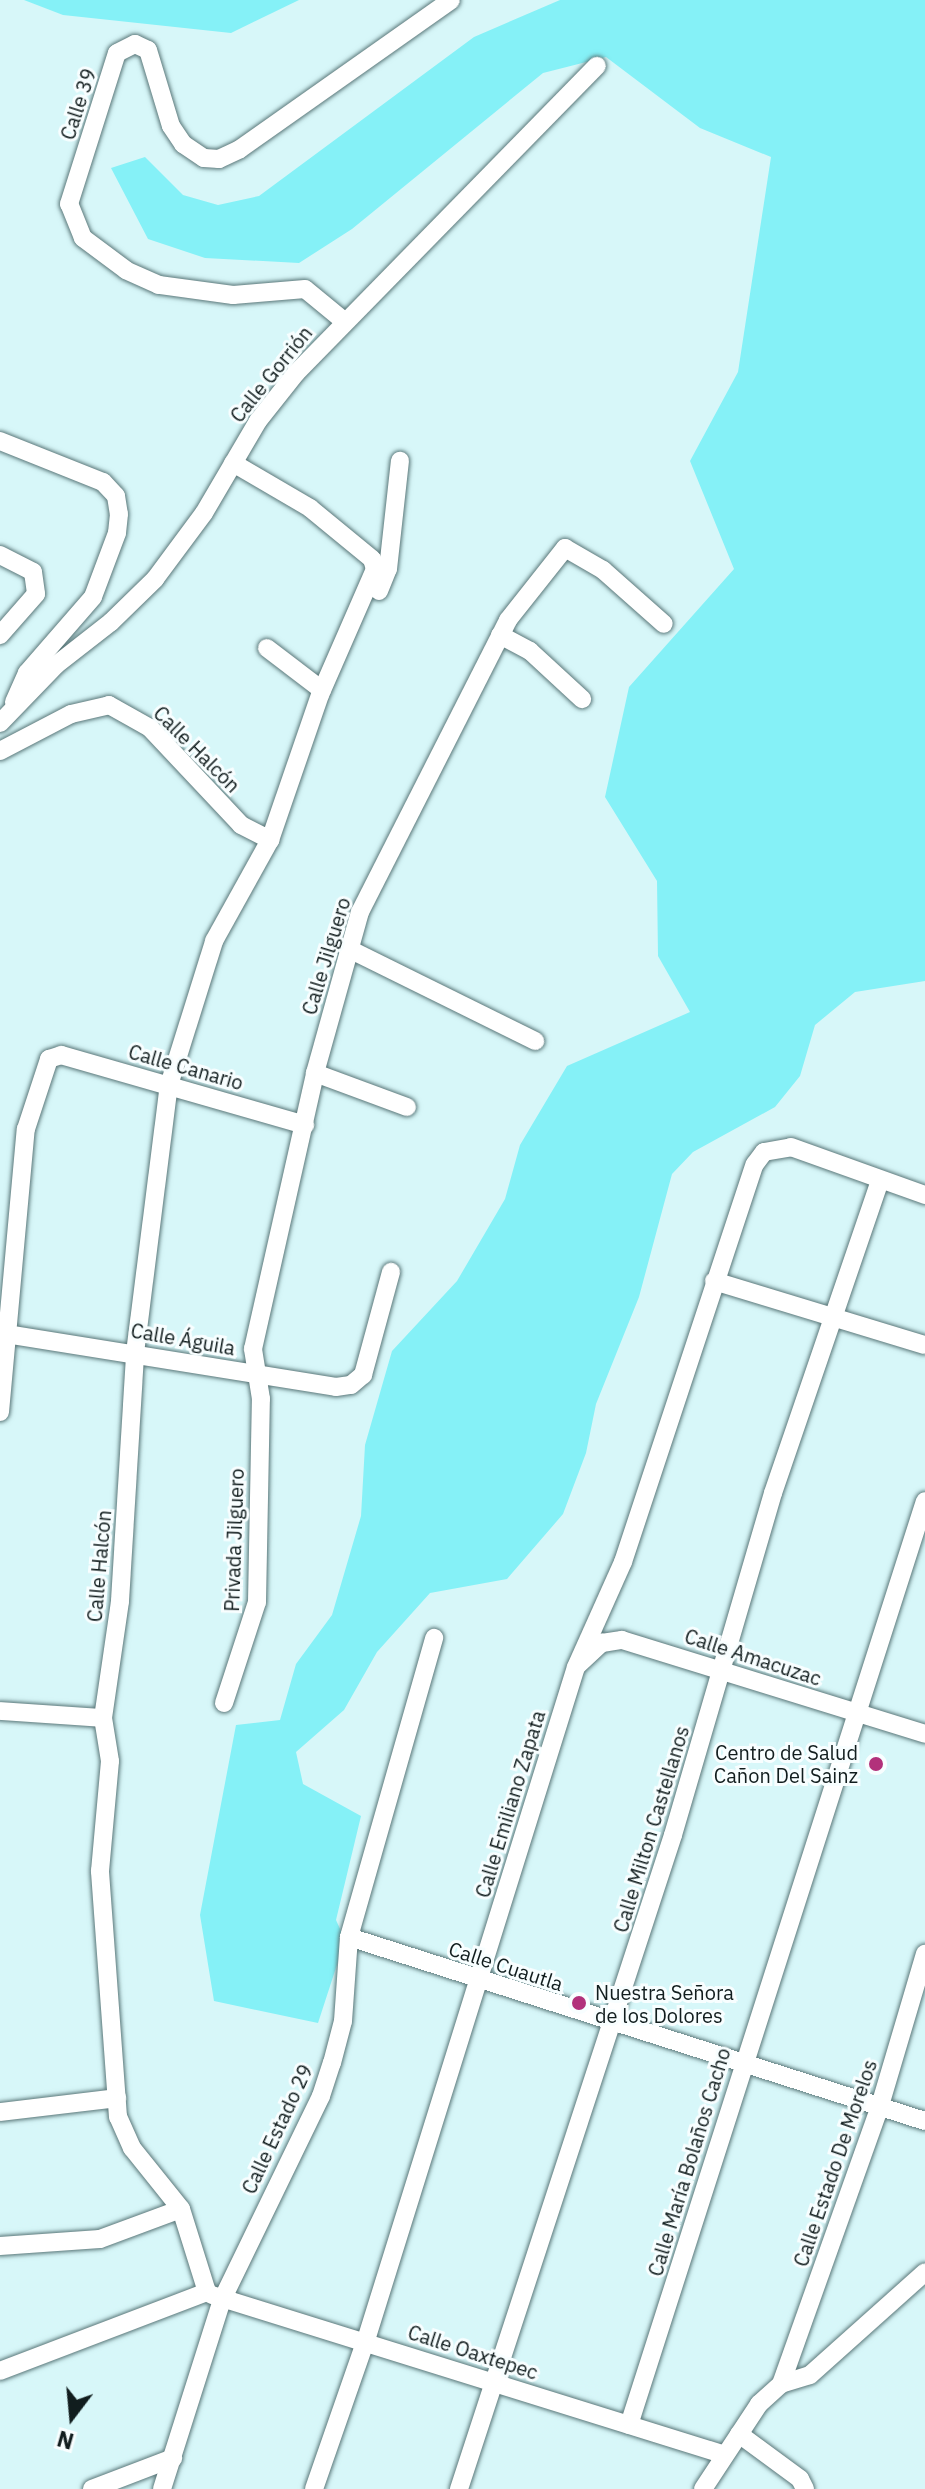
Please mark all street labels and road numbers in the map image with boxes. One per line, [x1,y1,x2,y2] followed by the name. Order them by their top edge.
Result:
[55,65,101,143] street label: Calle 39
[225,321,317,427] street label: Calle Gorrión
[149,701,245,797] street label: Calle Halcón
[297,894,355,1018] street label: Calle Jilguero
[126,1039,246,1095] street label: Calle Canario
[129,1318,237,1360] street label: Calle Águila
[220,1468,248,1612] street label: Privada Jilguero
[82,1509,116,1623] street label: Calle Halcón
[682,1624,824,1690] street label: Calle Amacuzac
[470,1708,550,1900] street label: Calle Emiliano Zapata
[608,1723,694,1935] street label: Calle Milton Castellanos
[446,1936,566,1996] street label: Calle Cuautla
[643,2045,735,2279] street label: Calle María Bolaños Cacho
[788,2056,882,2270] street label: Calle Estado De Morelos
[237,2060,317,2198] street label: Calle Estado 29
[405,2320,541,2384] street label: Calle Oaxtepec

